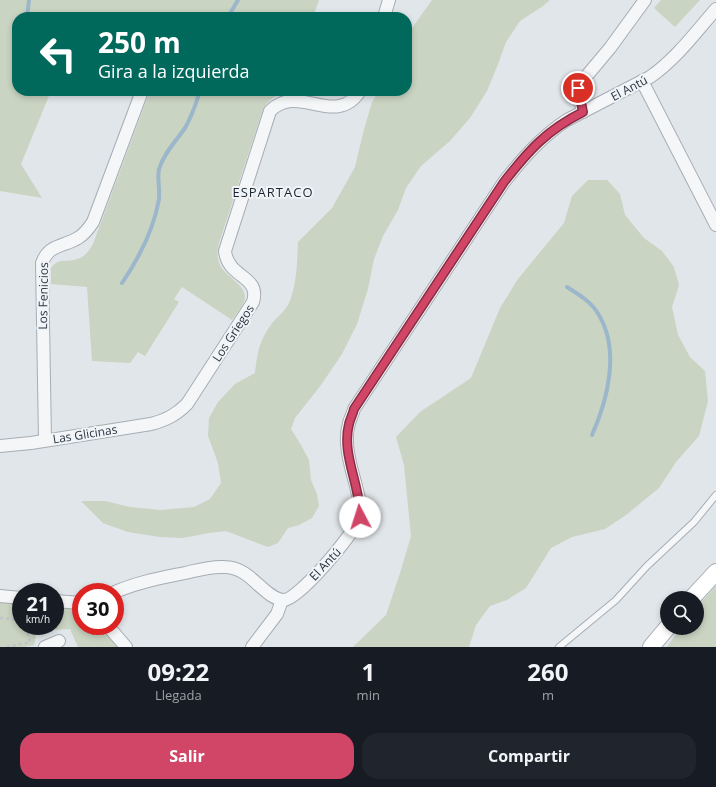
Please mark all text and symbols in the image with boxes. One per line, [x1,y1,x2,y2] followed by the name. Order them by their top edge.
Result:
[98,23,181,61] text: 250 m
[32,28,84,80] icon: left
[98,59,250,83] text: Gira a la izquierda
[561,71,595,105] pin
[608,71,650,105] street label: El Antú
[567,77,589,99] icon: arrive
[232,183,314,201] district label: ESPARTACO
[34,262,52,330] street label: Los Fenicios
[208,301,258,365] street label: Los Griegos
[52,420,119,447] street label: Las Glicinas
[339,496,381,538] position arrow
[305,544,345,584] street label: El Antú
[72,583,124,635] speed limit sign: 30
[27,590,49,617] text: 21
[660,591,704,635] map controls
[660,591,704,635] button: search
[26,612,50,626] text: km/h
[147,655,209,688] text: 09:22
[361,655,375,688] text: 1
[527,655,569,688] text: 260
[155,686,202,704] text: Llegada
[357,686,380,704] text: min
[542,686,554,704] text: m
[20,733,354,779] button: Salir
[362,733,696,779] button: Compartir

